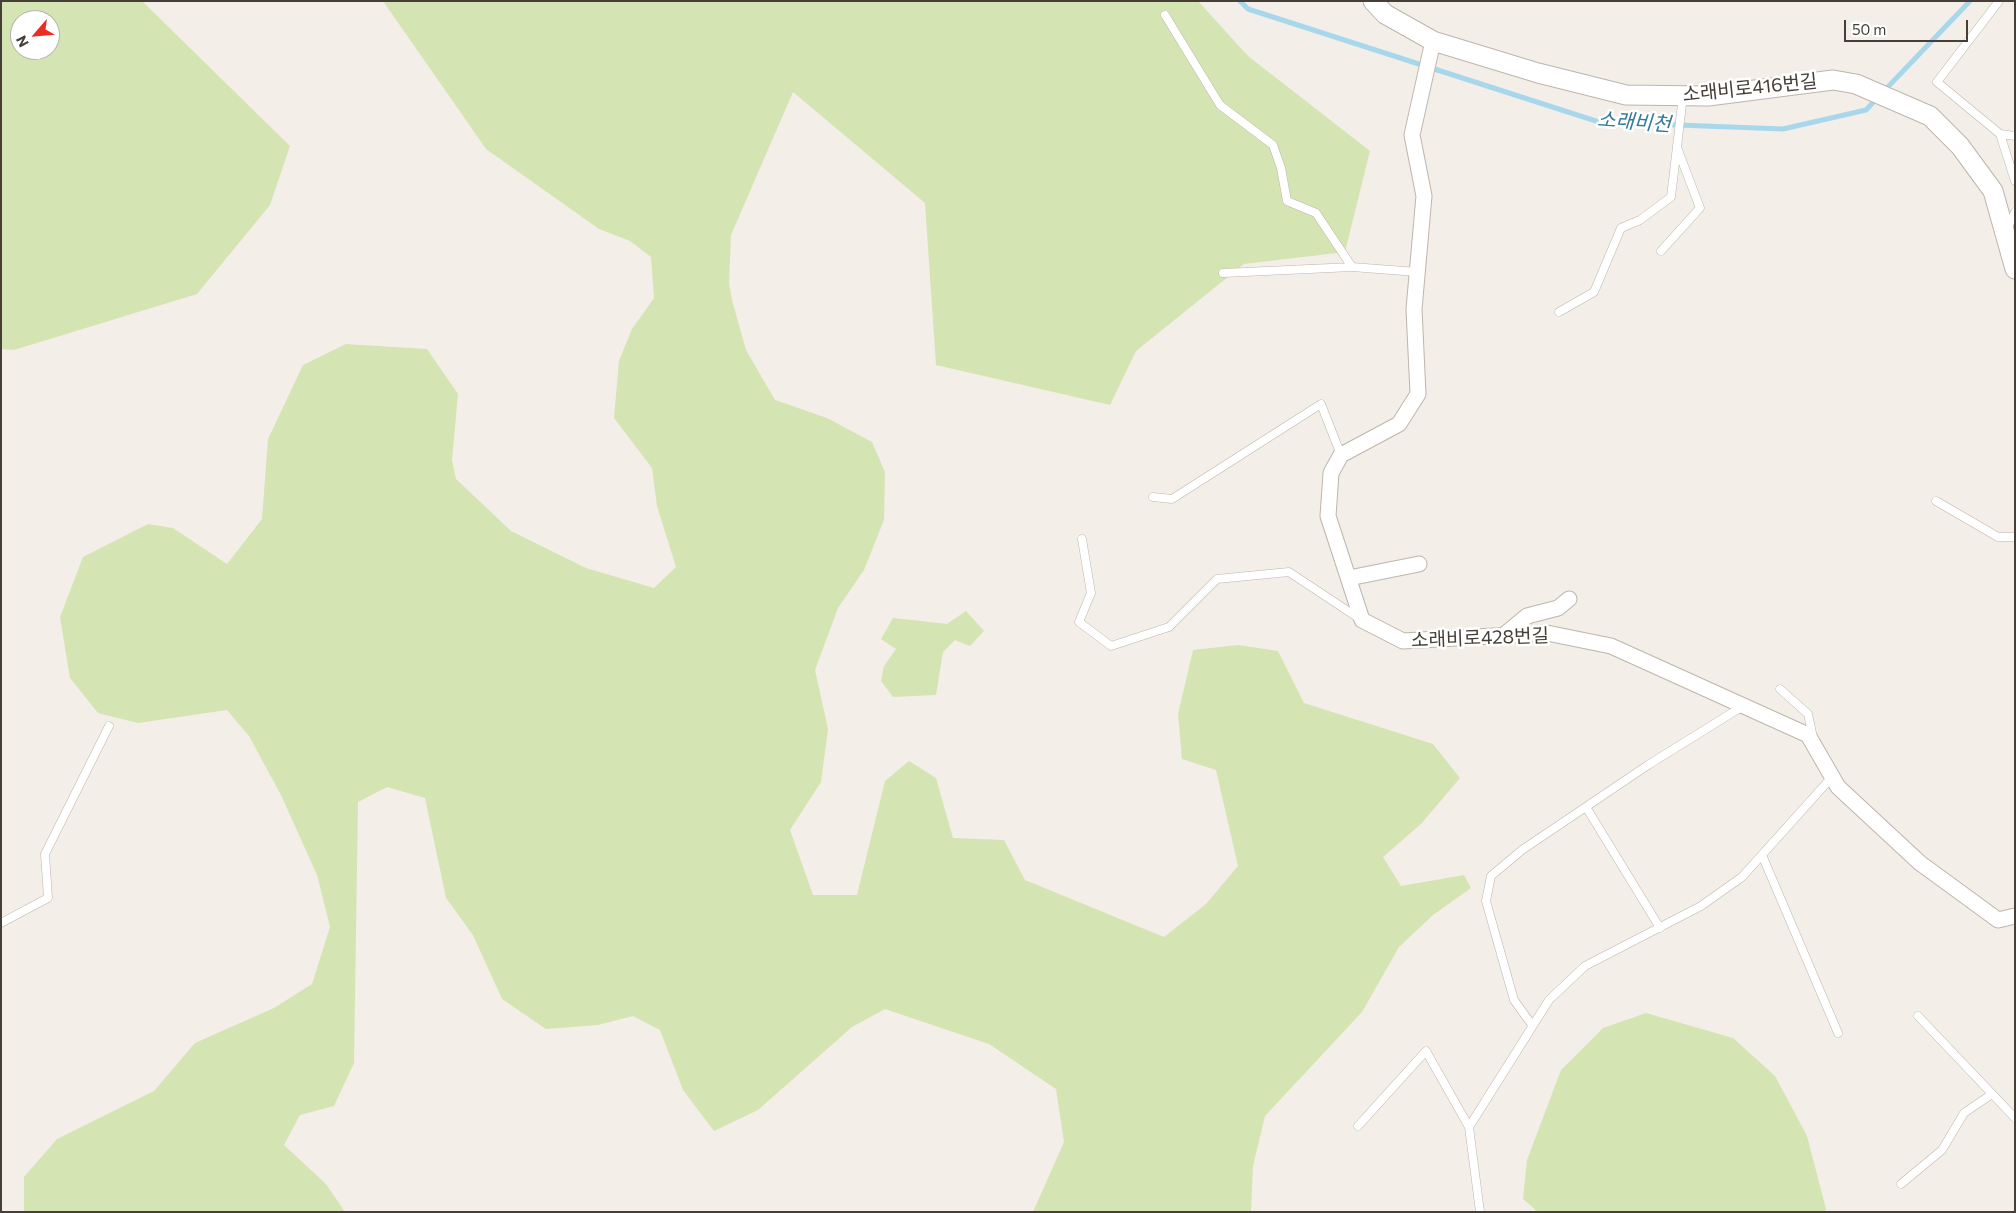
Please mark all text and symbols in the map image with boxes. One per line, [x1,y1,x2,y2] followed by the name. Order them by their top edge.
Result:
[10,10,60,60] north arrow
[1846,10,1970,42] scale bar
[1852,20,1886,38] text: 50 m
[12,33,32,50] text: N
[1681,70,1819,106] street label: 소래비로416번길
[1596,107,1672,137] water label: 소래비천
[1411,624,1549,652] street label: 소래비로428번길

